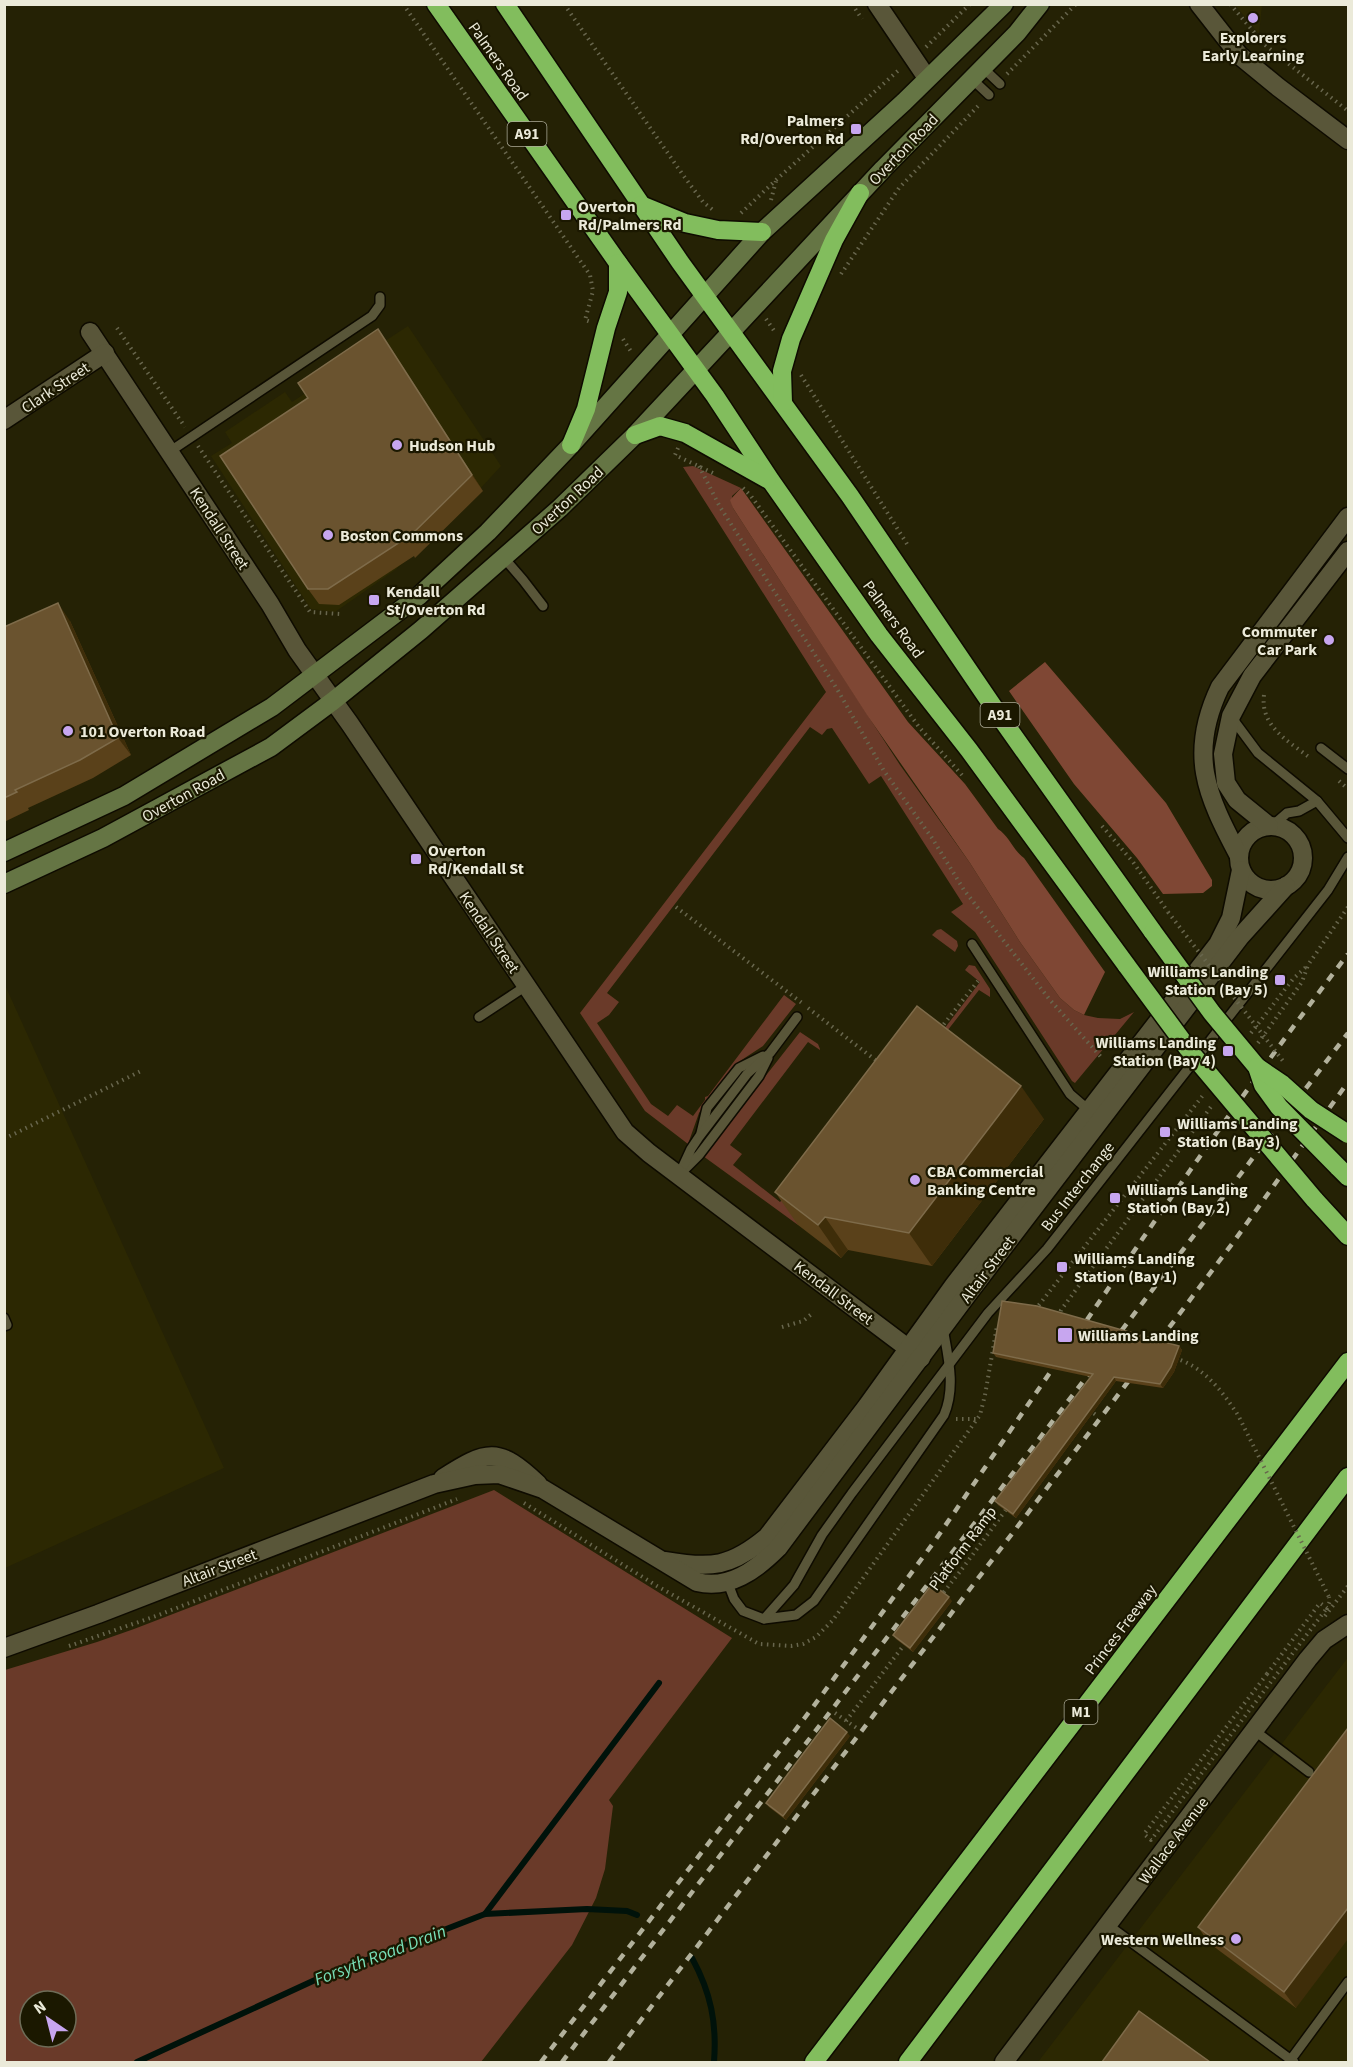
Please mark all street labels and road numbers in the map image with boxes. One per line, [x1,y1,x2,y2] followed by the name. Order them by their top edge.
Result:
[463,18,533,105] street label: Palmers Road
[864,109,943,190] street label: Overton Road
[508,122,546,146] road number: A91
[17,357,95,419] street label: Clark Street
[527,461,609,540] street label: Overton Road
[184,483,254,575] street label: Kendall Street
[857,576,929,663] street label: Palmers Road
[980,703,1020,727] road number: A91
[138,764,229,828] street label: Overton Road
[454,887,525,978] street label: Kendall Street
[1036,1137,1120,1236] street label: Bus Interchange
[955,1231,1021,1308] street label: Altair Street
[789,1256,878,1330] street label: Kendall Street
[924,1502,1002,1595] street label: Platform Ramp
[179,1543,261,1592] street label: Altair Street
[1080,1579,1162,1679] street label: Princes Freeway
[1064,1700,1098,1724] road number: M1
[1134,1792,1214,1889] street label: Wallace Avenue

